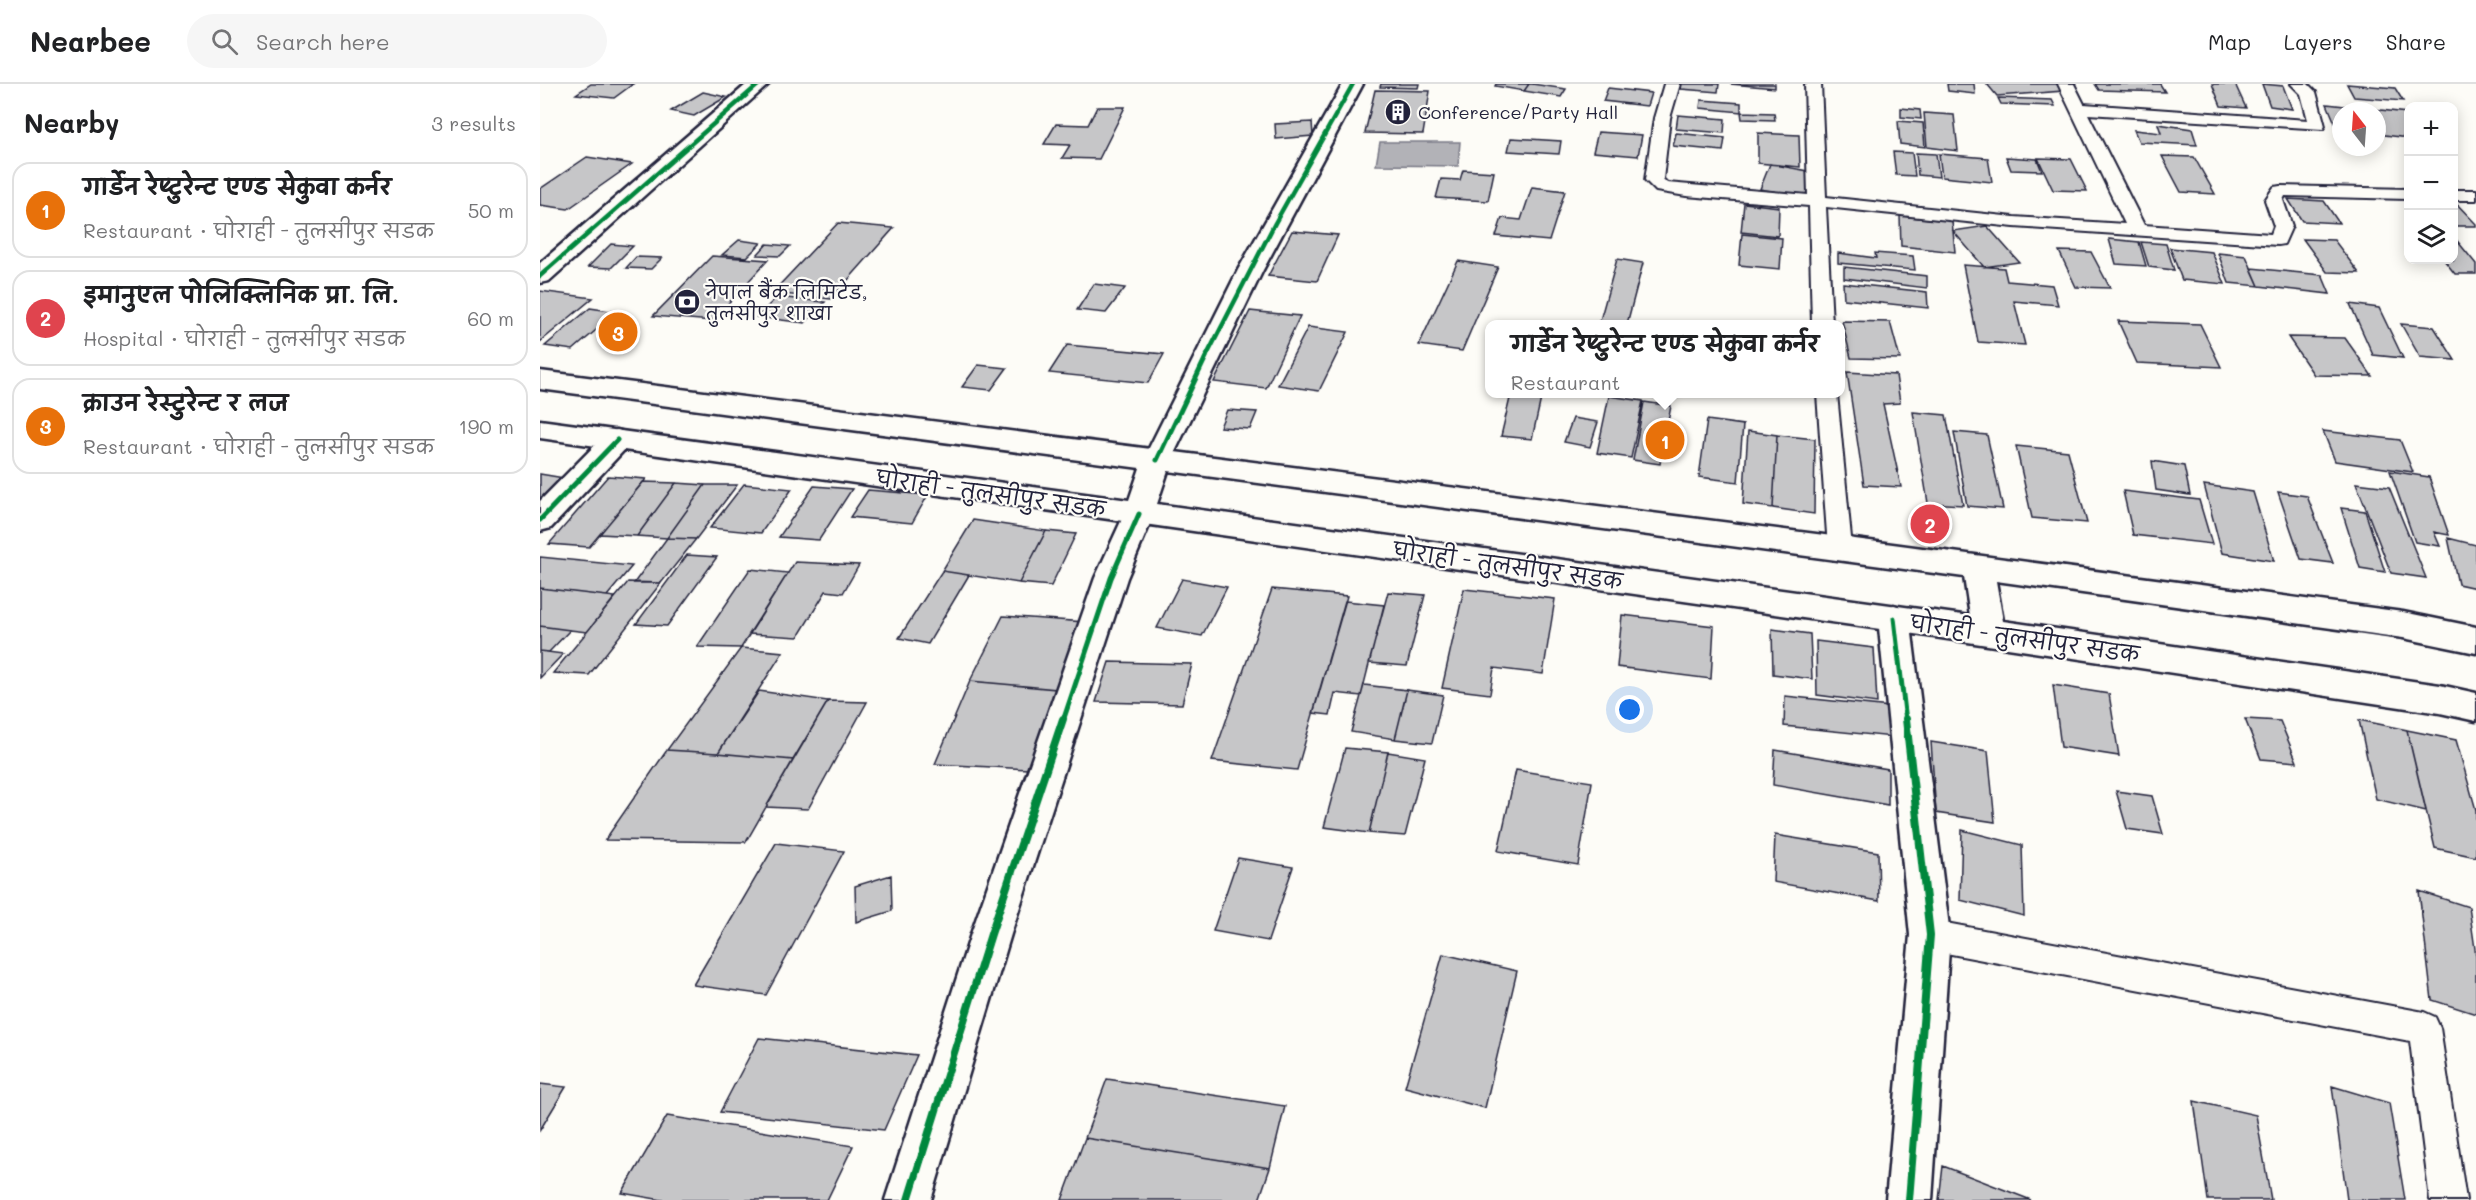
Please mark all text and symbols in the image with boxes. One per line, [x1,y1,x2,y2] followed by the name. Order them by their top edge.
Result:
[187,14,607,68] search box
[30,23,151,59] text: Nearbee
[208,25,241,58] icon: search
[256,27,390,56] text: Search here
[2208,28,2251,55] text: Map
[2284,28,2353,55] text: Layers
[2386,28,2446,55] text: Share
[1383,97,1413,127] building icon: Conference/Party Hall
[1418,100,1618,124] place label: Conference/Party Hall
[2332,102,2386,156] north arrow
[2404,102,2458,264] map controls
[2404,102,2458,156] button: +
[24,106,119,140] text: Nearby
[431,110,516,136] text: 3 results
[2404,156,2458,210] button: −
[83,172,391,201] text: गार्डेन रेष्टुरेन्ट एण्ड सेकुवा कर्नर
[41,197,50,223] text: 1
[468,197,514,223] text: 50 m
[2404,210,2458,264] button: layers
[83,217,434,243] text: Restaurant · घोराही - तुलसीपुर सडक
[705,277,867,328] place label: नेपाल बैंक लिमिटेड, तुलसीपुर शाखा
[83,280,399,309] text: इमानुएल पोलिक्लिनिक प्रा. लि.
[672,287,702,317] bank icon: नेपाल बैंक लिमिटेड, तुलसीपुर शाखा
[40,305,51,331] text: 2
[467,305,514,331] text: 60 m
[598,310,638,354] pin: 3
[1485,320,1845,398] popup
[83,325,405,351] text: Hospital · घोराही - तुलसीपुर सडक
[1511,329,1819,358] text: गार्डेन रेष्टुरेन्ट एण्ड सेकुवा कर्नर
[1511,369,1620,395] text: Restaurant
[83,388,288,417] text: क्राउन रेस्टुरेन्ट र लज
[40,413,52,439] text: 3
[459,413,514,439] text: 190 m
[1646,418,1684,462] pin: 1
[83,433,434,459] text: Restaurant · घोराही - तुलसीपुर सडक
[873,461,1109,527] street label: घोराही - तुलसीपुर सडक
[1910,502,1950,546] pin: 2
[1390,533,1626,599] street label: घोराही - तुलसीपुर सडक
[1907,606,2143,672] street label: घोराही - तुलसीपुर सडक
[1615,695,1644,724] your location

